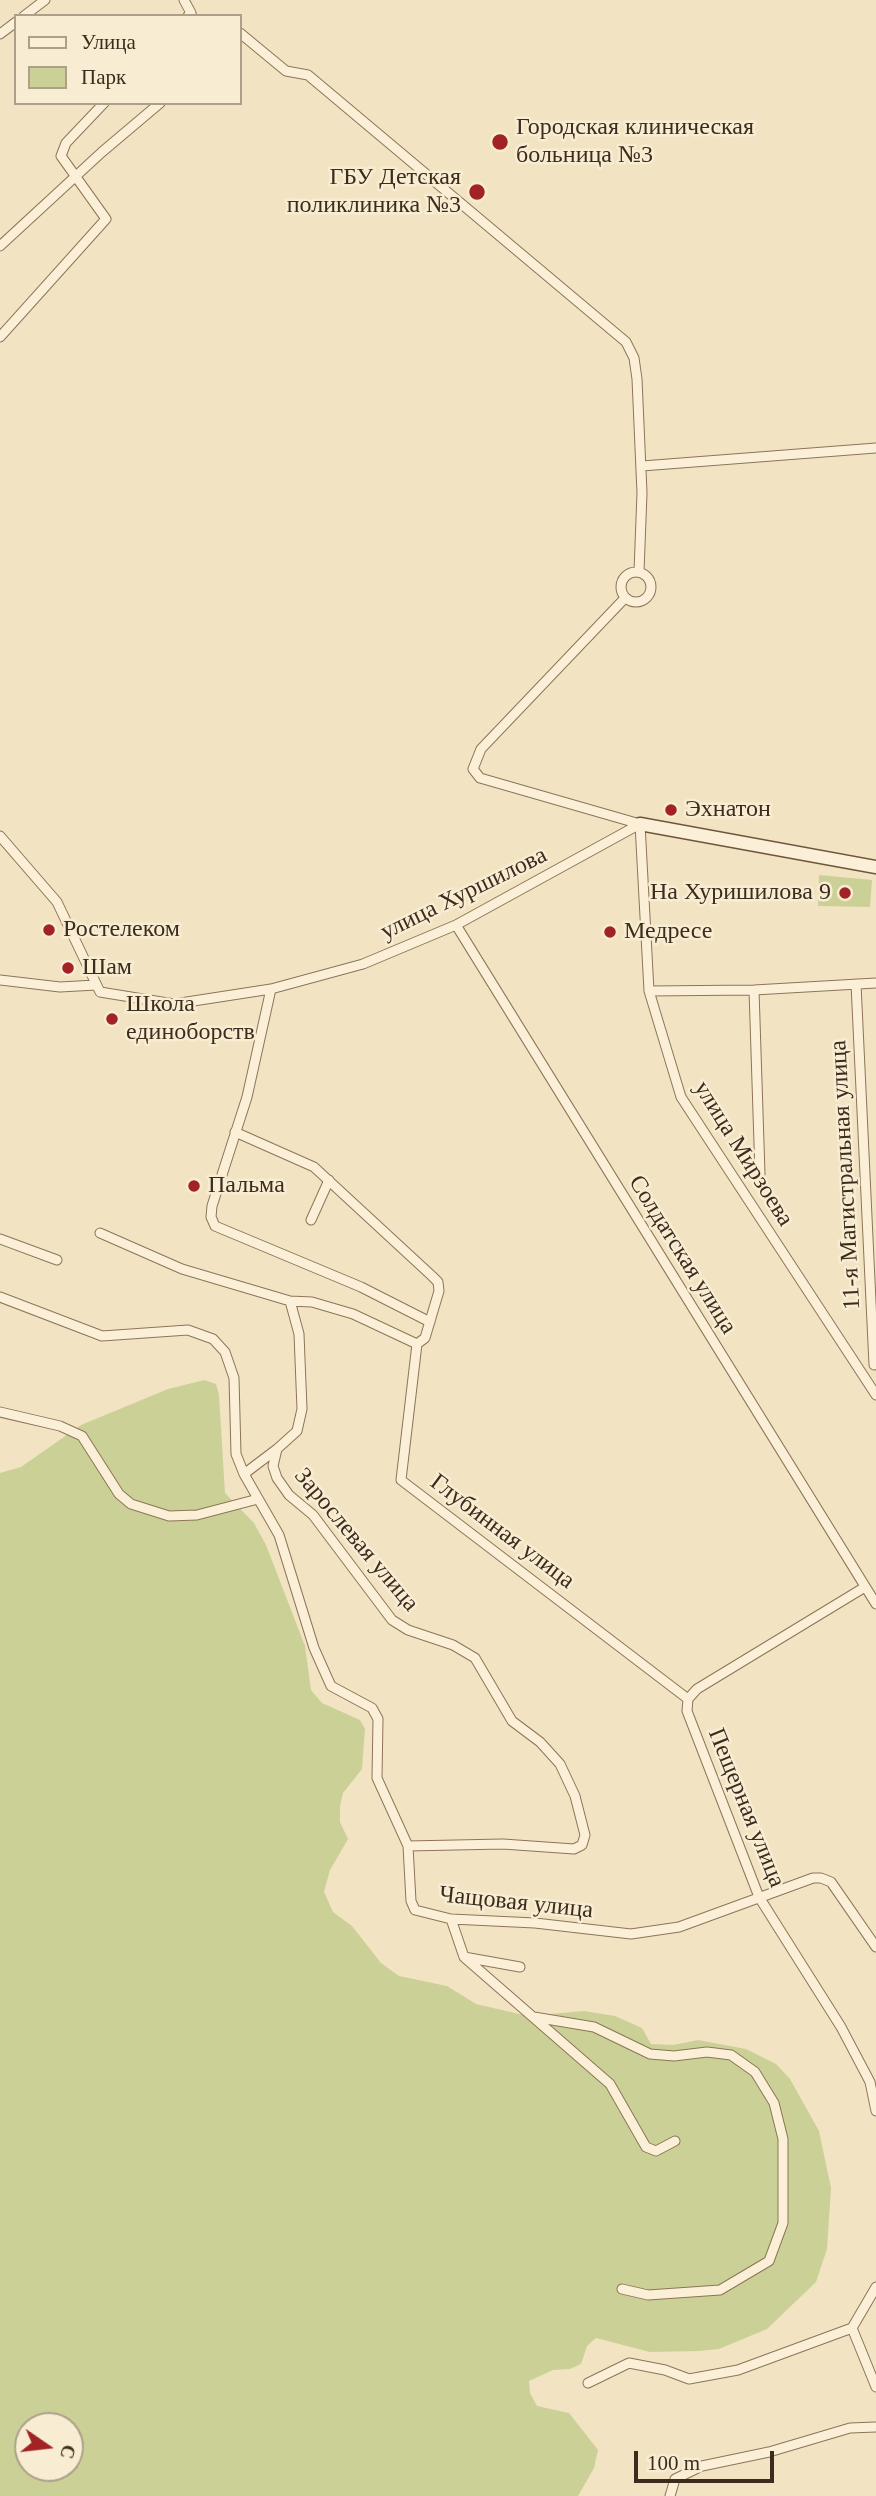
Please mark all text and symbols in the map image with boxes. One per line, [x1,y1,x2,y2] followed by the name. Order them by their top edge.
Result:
[14,14,242,105] legend
[81,30,136,54] text: Улица
[81,65,126,89] text: Парк
[516,114,754,170] place label: Городская клиническая больница №3
[490,132,510,152] marker: Городская клиническая больница №3
[287,164,461,220] place label: ГБУ Детская поликлиника №3
[467,182,487,202] marker: ГБУ Детская поликлиника №3
[685,796,771,824] place label: Эхнатон
[663,802,679,818] marker: Эхнатон
[376,841,552,947] street label: улица Хуршилова
[650,879,831,907] place label: На Хуришилова 9
[837,885,853,901] marker: На Хуришилова 9
[63,916,180,944] place label: Ростелеком
[624,918,712,946] place label: Медресе
[41,922,57,938] marker: Ростелеком
[602,924,618,940] marker: Медресе
[82,954,132,982] place label: Шам
[60,960,76,976] marker: Шам
[126,991,255,1047] place label: Школа единоборств
[104,1011,120,1027] marker: Школа единоборств
[825,1040,867,1310] street label: 11-я Магистральная улица
[687,1076,799,1232] street label: улица Мирзоева
[622,1170,742,1340] street label: Солдатская улица
[208,1172,285,1200] place label: Пальма
[186,1178,202,1194] marker: Пальма
[288,1462,424,1618] street label: Зарослевая улица
[424,1468,580,1596] street label: Глубинная улица
[701,1724,791,1892] street label: Пещерная улица
[438,1881,594,1925] street label: Чащовая улица
[14,2412,84,2482] north arrow
[638,2436,778,2480] scale bar
[56,2443,80,2461] text: С
[647,2451,700,2475] text: 100 m

